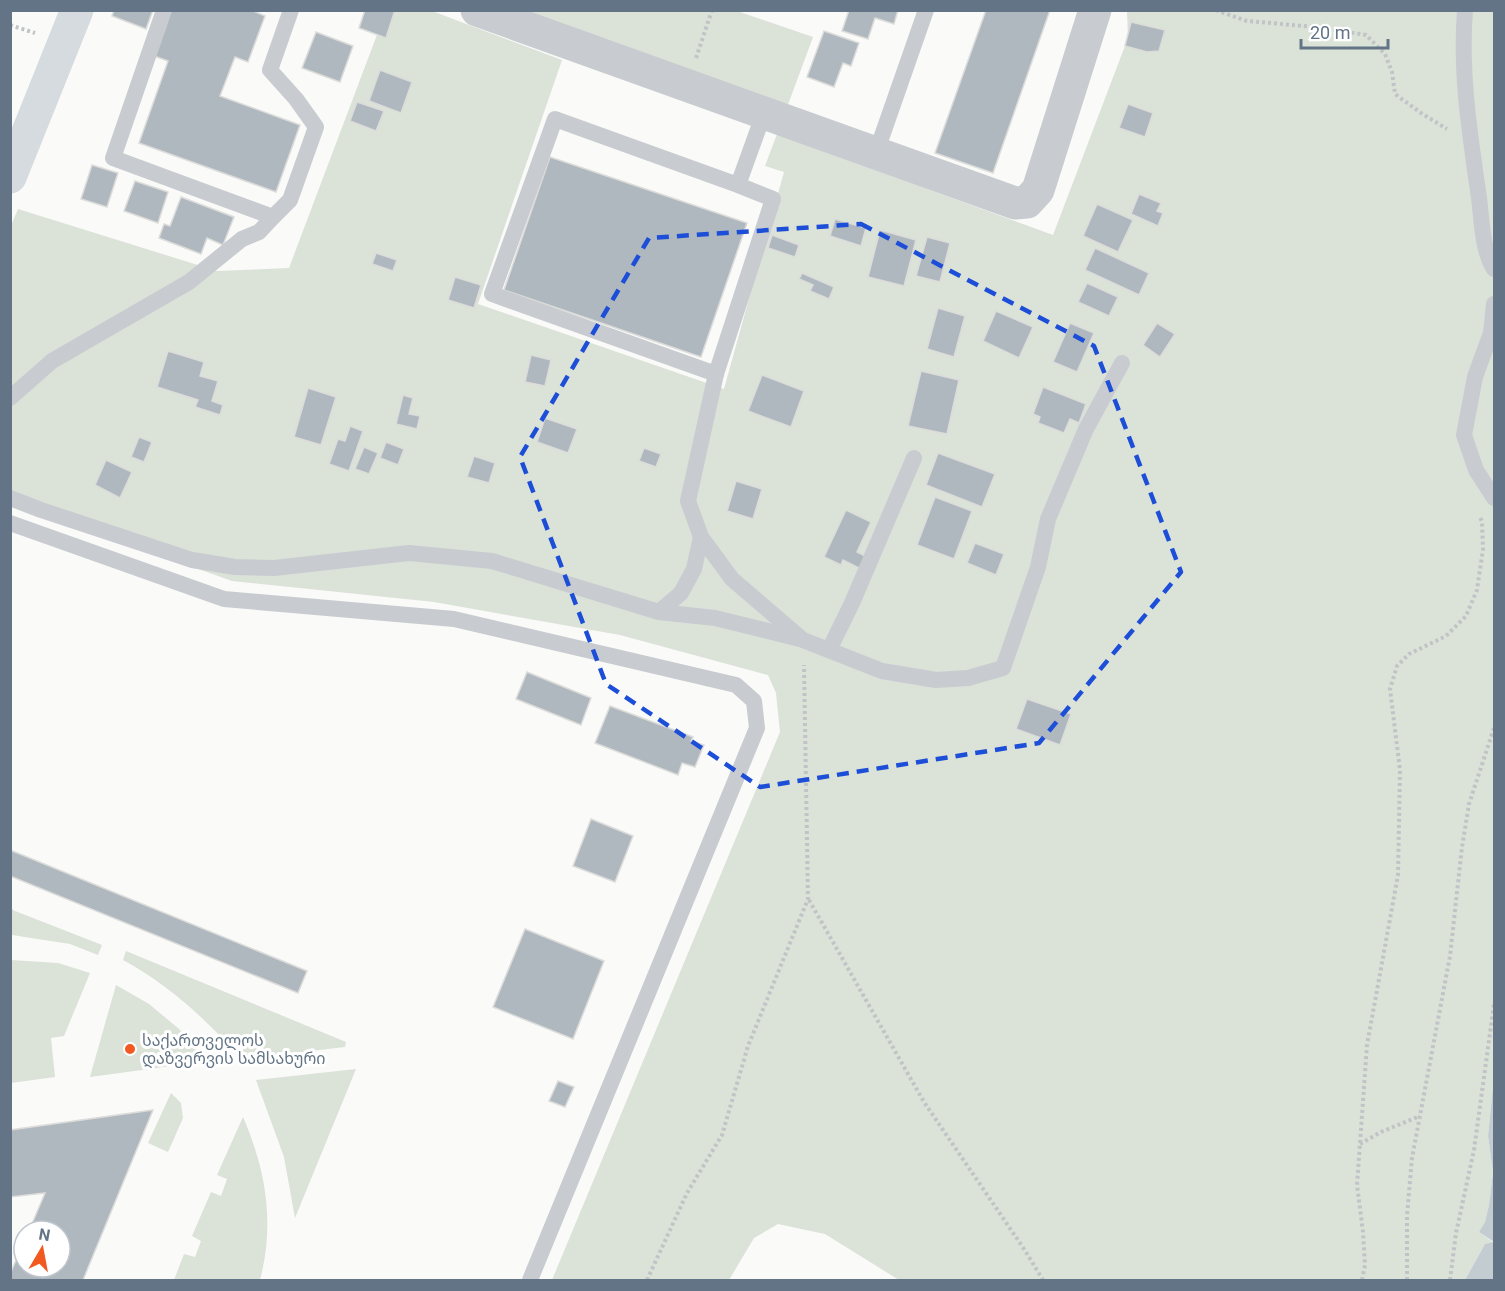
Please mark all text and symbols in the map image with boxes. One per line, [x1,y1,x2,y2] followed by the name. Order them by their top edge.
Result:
[1301,12,1388,50] scale bar
[1310,22,1350,43] text: 20 m
[142,1031,325,1069] place label: საქართველოს დაზვერვის სამსახური
[123,1042,137,1056] marker: საქართველოს დაზვერვის სამსახური
[12,1219,72,1279] north arrow
[37,1224,52,1245] text: N

